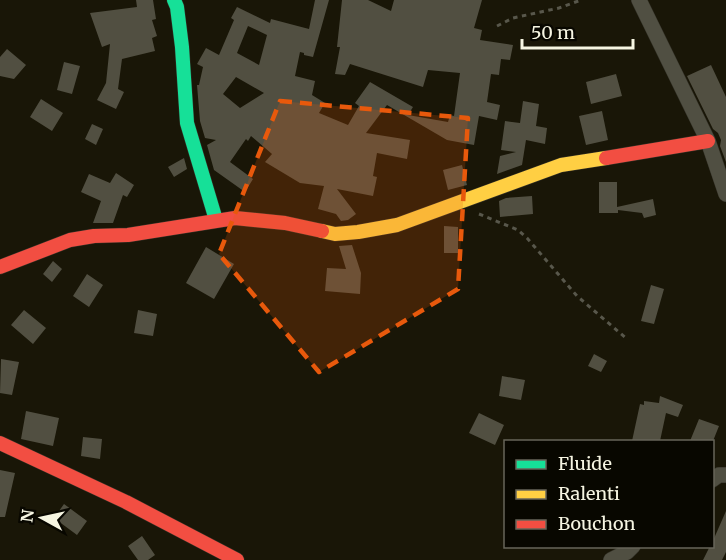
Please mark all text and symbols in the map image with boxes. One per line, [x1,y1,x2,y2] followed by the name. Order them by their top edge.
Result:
[522,12,633,50] scale bar
[531,21,575,44] text: 50 m
[504,440,714,548] legend
[558,452,612,475] text: Fluide
[558,482,620,505] text: Ralenti
[12,488,72,548] north arrow
[16,508,38,524] text: N
[558,512,635,535] text: Bouchon

